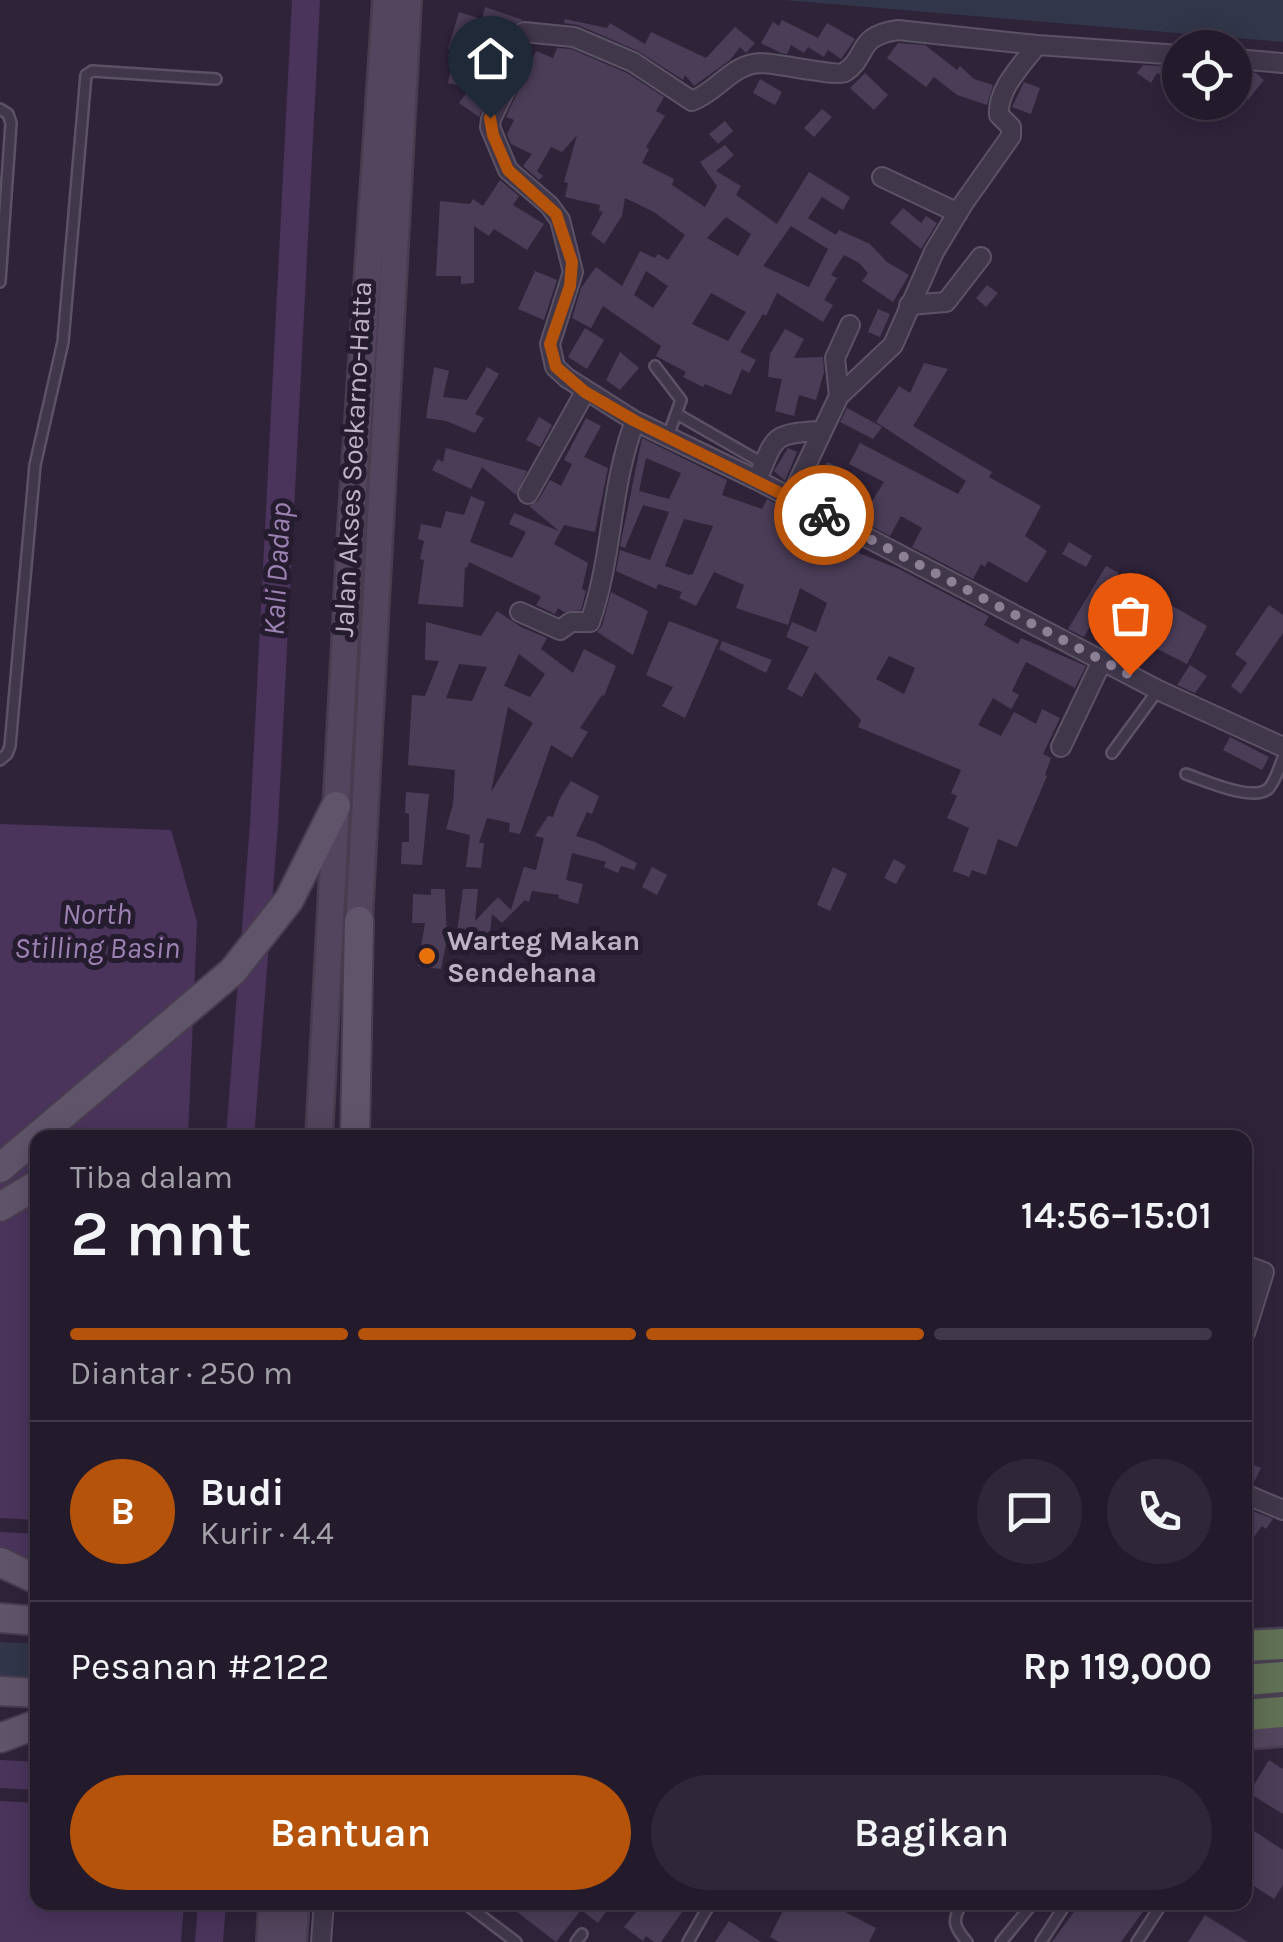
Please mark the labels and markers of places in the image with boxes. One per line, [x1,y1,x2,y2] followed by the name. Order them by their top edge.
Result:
[448,16,533,119] pin
[1088,573,1173,676] pin
[447,924,640,989] place label: Warteg Makan Sendehana
[416,945,438,967] marker: Warteg Makan Sendehana

